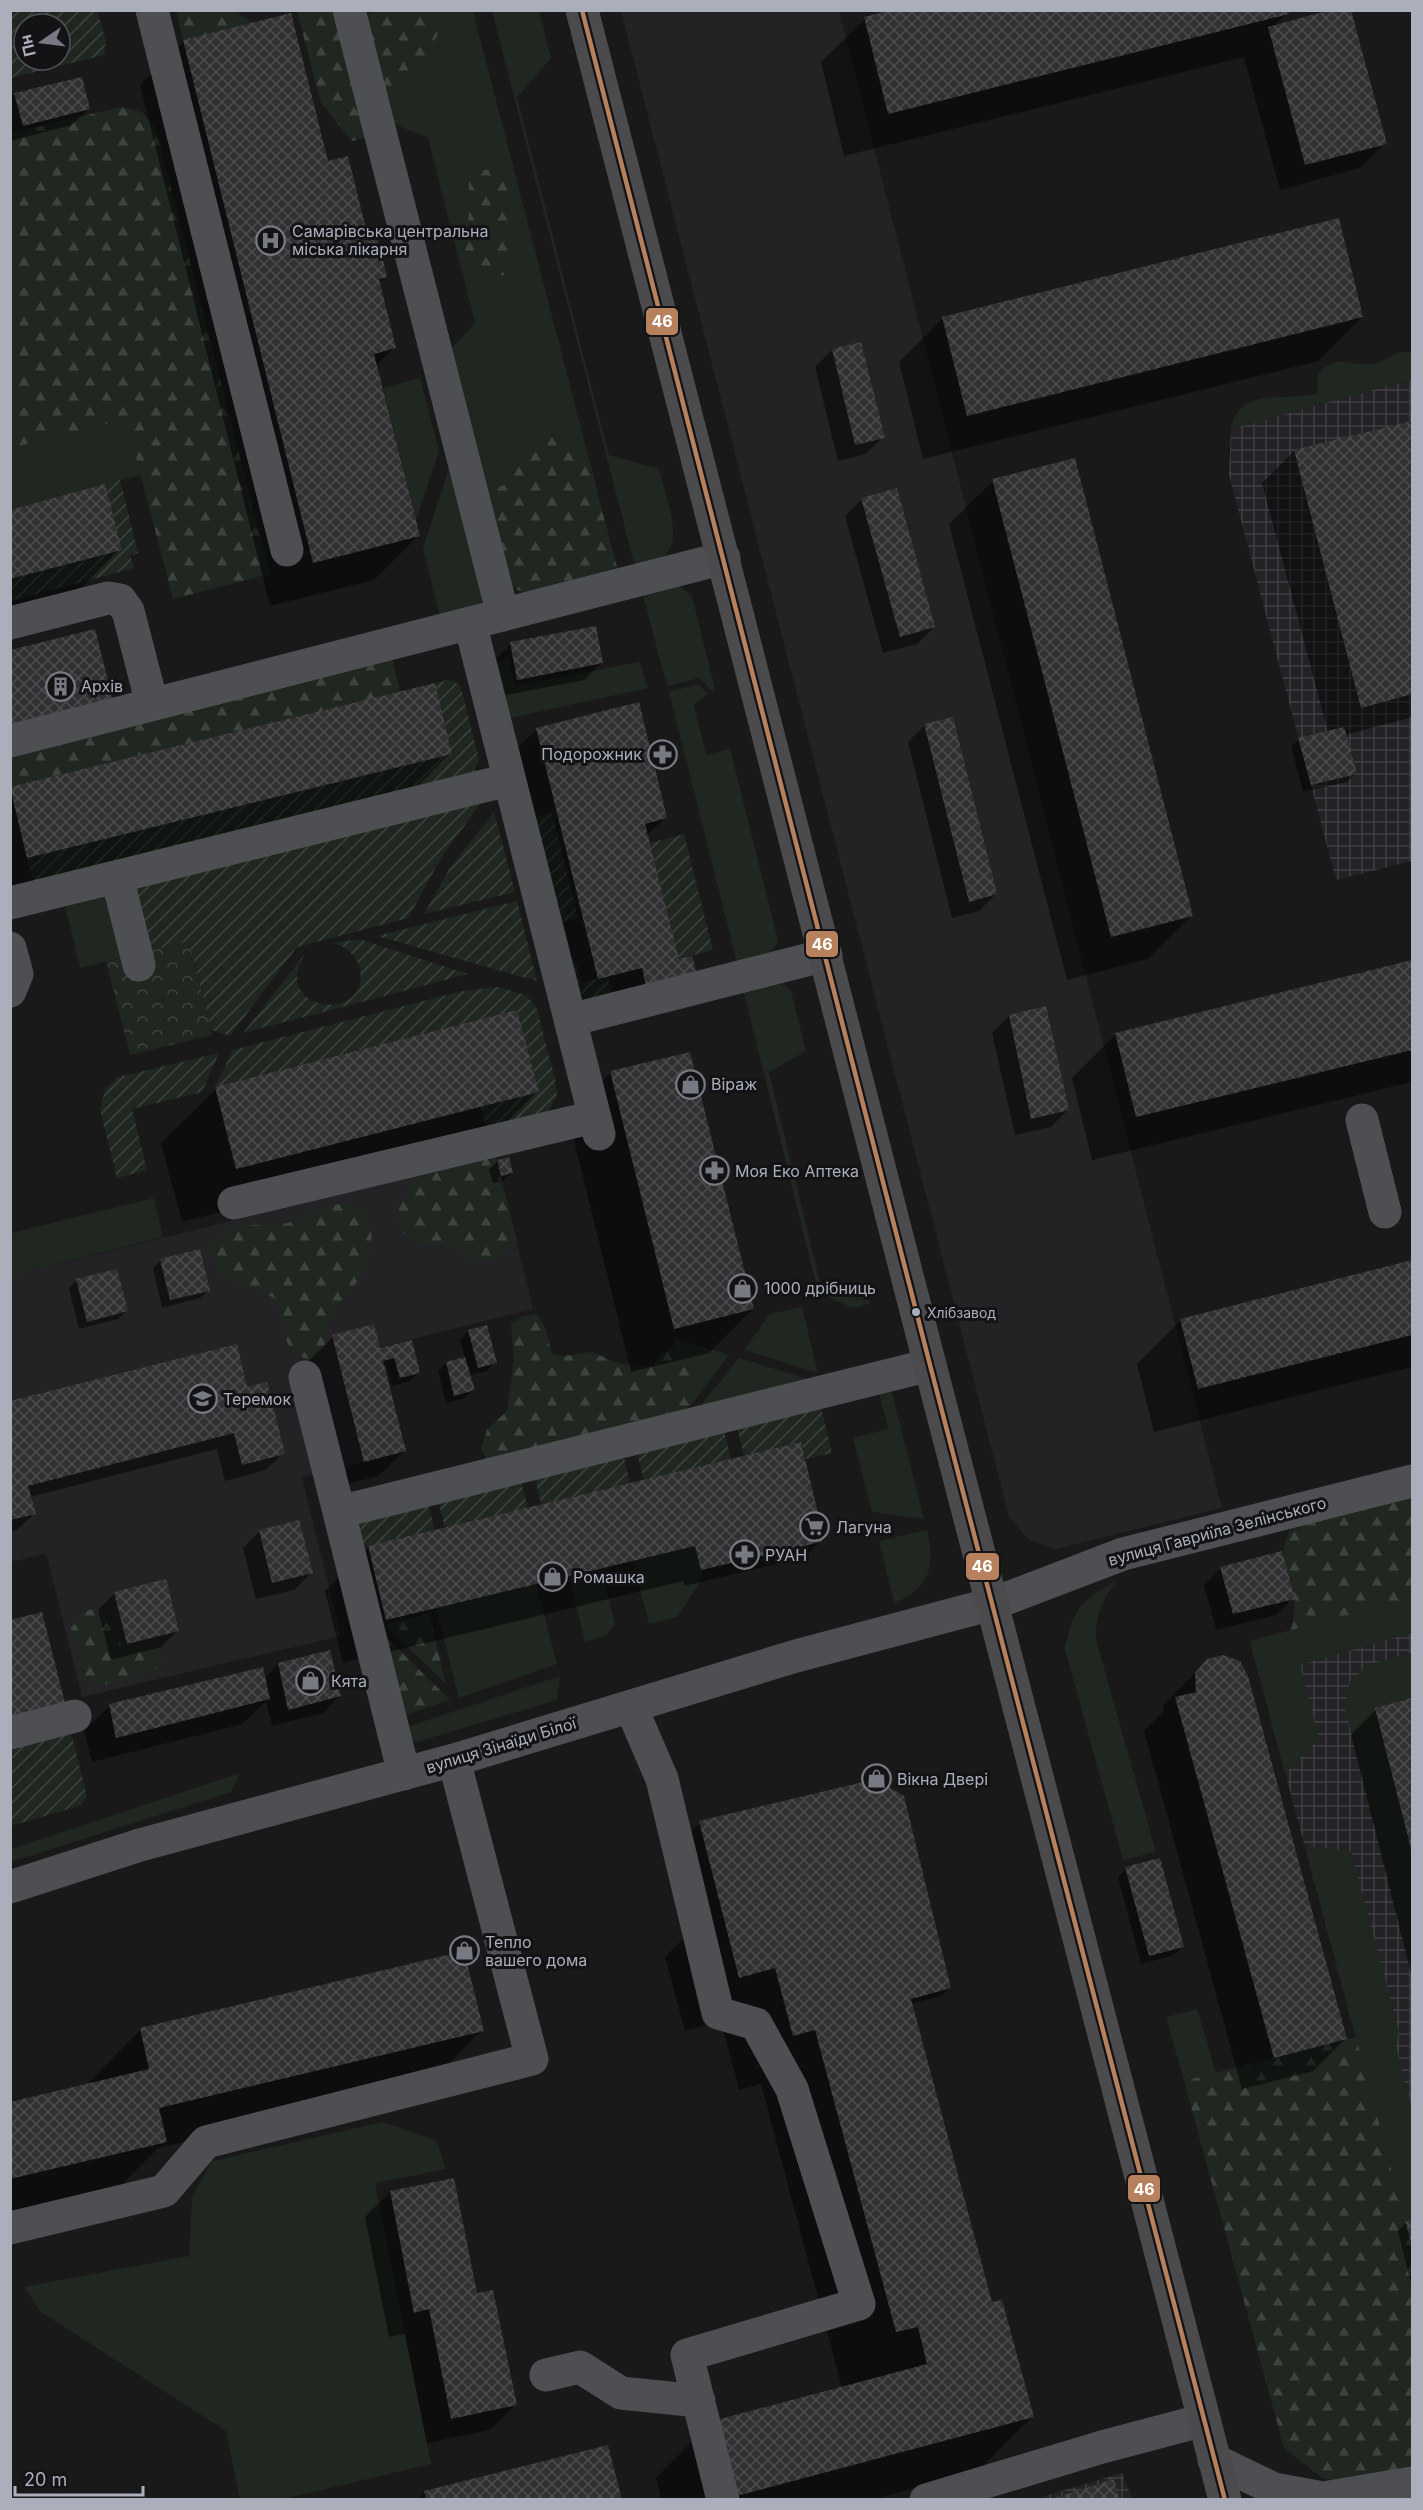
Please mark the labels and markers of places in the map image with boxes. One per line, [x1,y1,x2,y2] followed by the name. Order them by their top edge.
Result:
[292,221,489,259] place label: Самарівська центральна міська лікарня
[255,224,287,256] hospital icon: Самарівська центральна міська лікарня
[44,670,76,702] building icon: Архів
[81,676,123,696] place label: Архів
[647,738,679,770] pharmacy icon: Подорожник
[541,744,642,764] place label: Подорожник
[674,1068,706,1100] shop icon: Віраж
[711,1074,757,1094] place label: Віраж
[698,1155,730,1187] pharmacy icon: Моя Еко Аптека
[735,1161,859,1181] place label: Моя Еко Аптека
[727,1272,759,1304] shop icon: 1000 дрібниць
[764,1278,876,1298] place label: 1000 дрібниць
[927,1304,996,1321] place label: Хлібзавод
[910,1306,922,1318] marker: Хлібзавод
[186,1383,218,1415] school or university icon: Теремок
[223,1389,291,1409] place label: Теремок
[799,1511,831,1543] supermarket icon: Лагуна
[836,1517,892,1537] place label: Лагуна
[728,1539,760,1571] pharmacy icon: РУАН
[765,1545,807,1565] place label: РУАН
[536,1561,568,1593] shop icon: Ромашка
[573,1567,645,1587] place label: Ромашка
[294,1665,326,1697] shop icon: Кята
[331,1671,367,1691] place label: Кята
[860,1763,892,1795] shop icon: Вікна Двері
[897,1769,988,1789] place label: Вікна Двері
[485,1932,587,1970] place label: Тепло вашего дома
[448,1935,480,1967] shop icon: Тепло вашего дома

